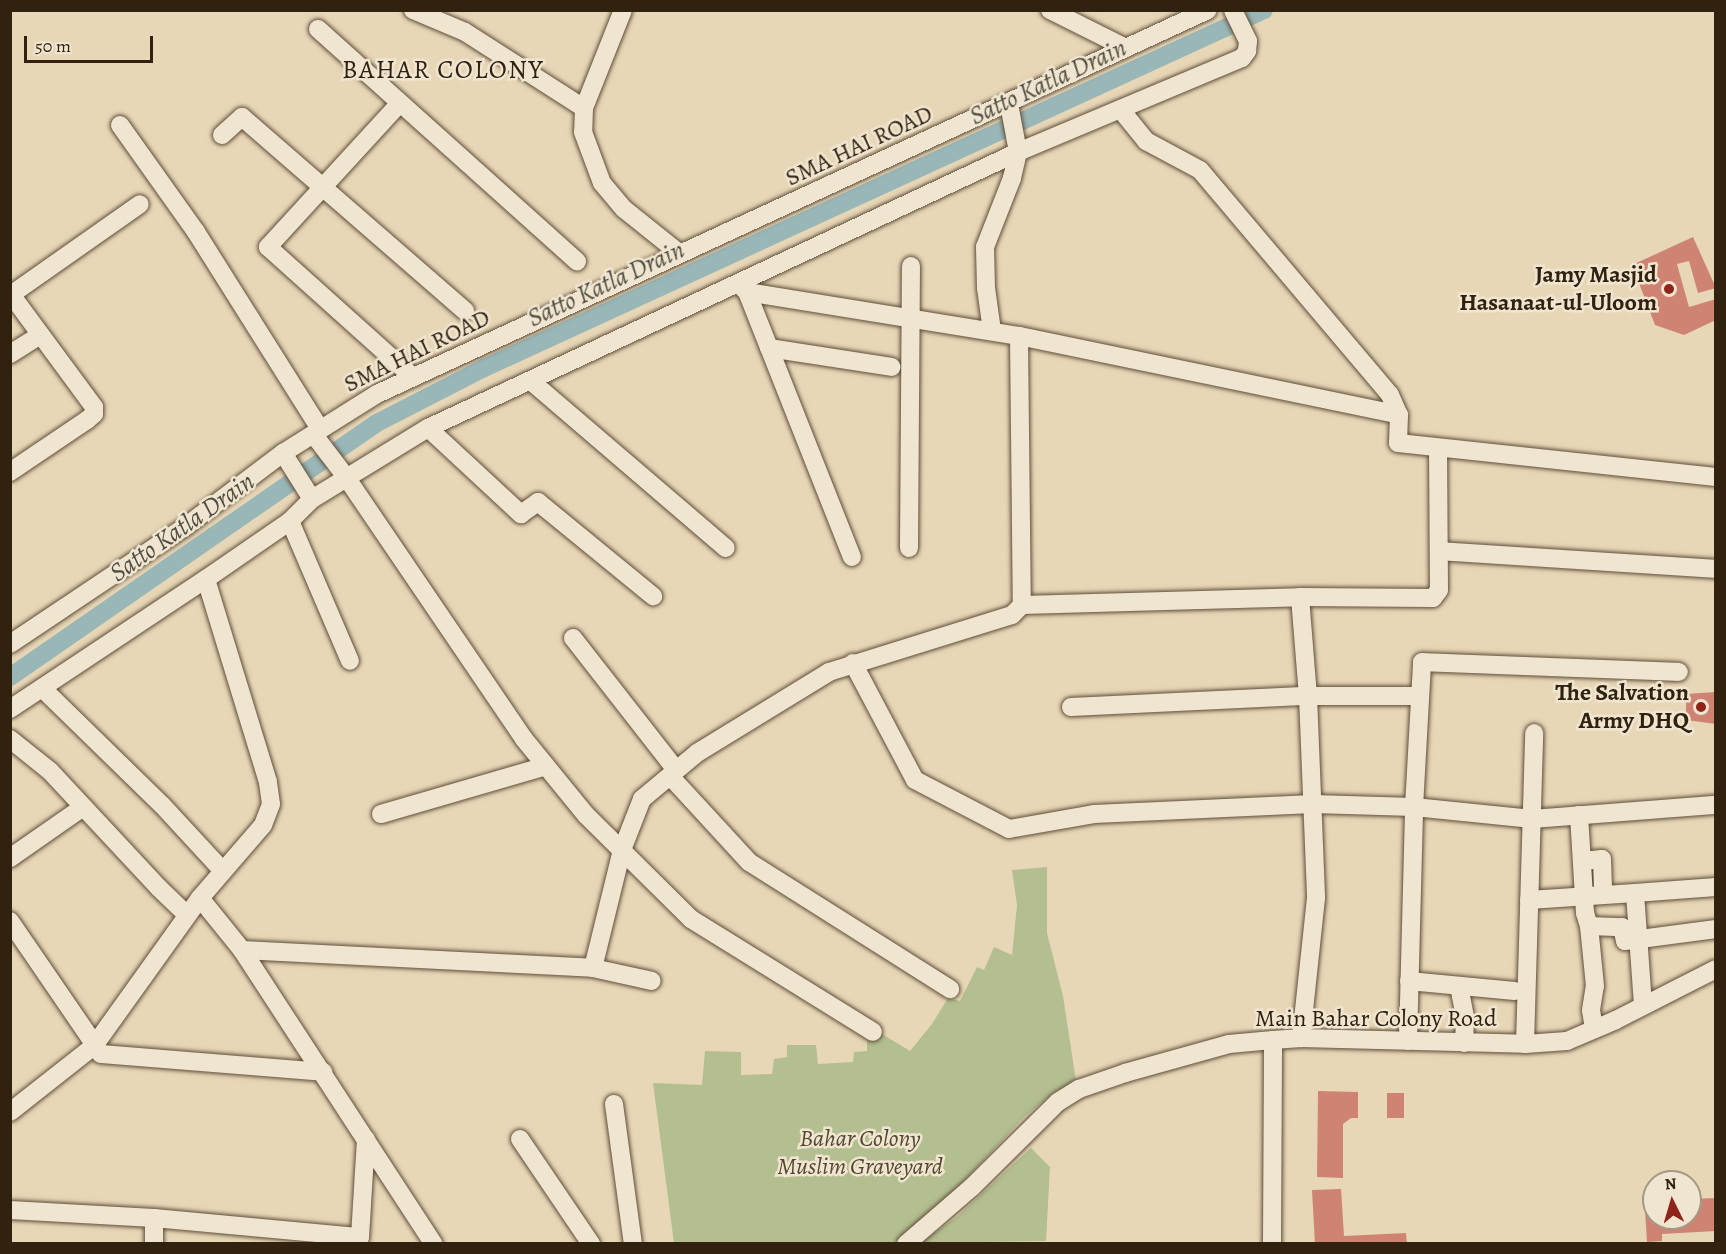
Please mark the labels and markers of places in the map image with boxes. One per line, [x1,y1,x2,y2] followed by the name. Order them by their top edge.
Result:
[1459,261,1657,317] place label: Jamy Masjid Hasanaat-ul-Uloom
[1662,282,1676,296] marker: Jamy Masjid Hasanaat-ul-Uloom
[1555,679,1689,735] place label: The Salvation Army DHQ
[1694,700,1708,714] marker: The Salvation Army DHQ

